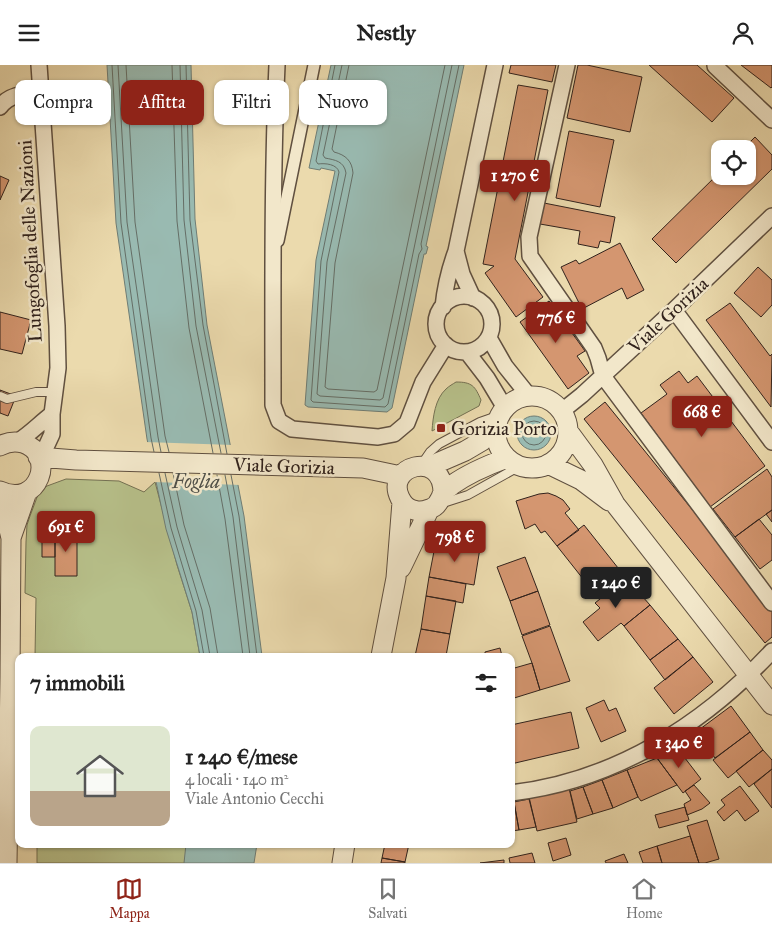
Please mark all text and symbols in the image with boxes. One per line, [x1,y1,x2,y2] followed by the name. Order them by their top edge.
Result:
[15,19,43,47] icon: menu
[356,19,416,46] text: Nestly
[729,19,757,47] icon: person
[15,80,111,125] chip: Compra
[121,80,204,125] chip: Affitta
[214,80,289,125] chip: Filtri
[299,80,387,125] chip: Nuovo
[13,139,48,343] street label: Lungofoglia delle Nazioni
[711,140,756,185] map controls
[711,140,756,185] button: locate
[469,159,561,202] pin: 1 270 €
[491,166,539,185] text: 1 270 €
[622,271,714,359] street label: Viale Gorizia
[521,301,591,344] pin: 776 €
[537,308,575,327] text: 776 €
[667,395,737,438] pin: 668 €
[683,402,721,421] text: 668 €
[451,417,557,440] place label: Gorizia Porto
[435,422,447,434] marker: Gorizia Porto
[232,453,336,479] street label: Viale Gorizia
[171,469,220,493] water label: Foglia
[31,511,101,553] pin: 691 €
[48,517,84,536] text: 691 €
[420,521,490,563] pin: 798 €
[436,527,474,546] text: 798 €
[570,567,662,609] pin: 1 240 €
[591,573,641,592] text: 1 240 €
[472,669,500,697] icon: filters
[30,670,125,696] text: 7 immobili
[633,727,725,769] pin: 1 340 €
[655,733,703,752] text: 1 340 €
[185,744,298,770] text: 1 240 €/mese
[70,746,130,806] icon: home
[185,770,289,789] text: 4 locali · 140 m²
[185,789,324,808] text: Viale Antonio Cecchi
[109,875,150,922] tab: Mappa
[368,875,407,922] tab: Salvati
[626,875,663,922] tab: Home

